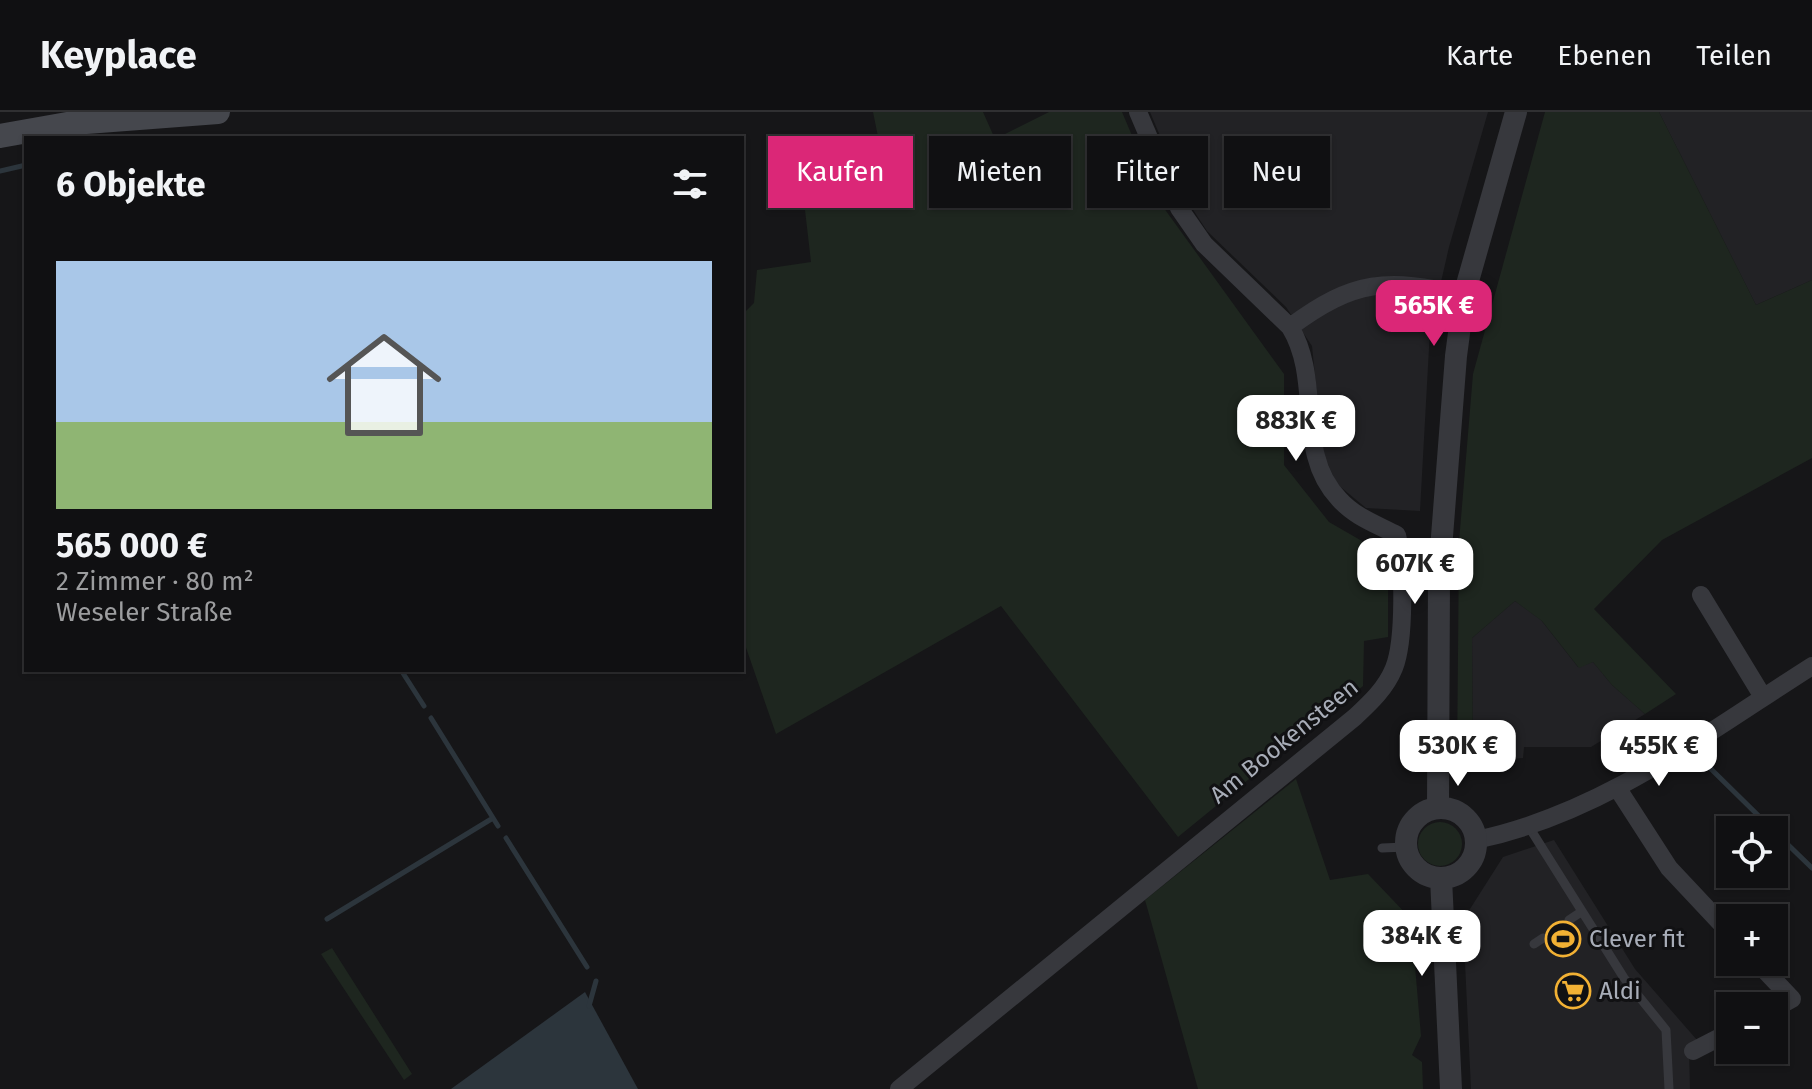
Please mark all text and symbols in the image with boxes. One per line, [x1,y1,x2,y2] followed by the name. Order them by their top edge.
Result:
[40,32,197,78] text: Keyplace
[1446,39,1513,72] text: Karte
[1557,39,1652,72] text: Ebenen
[1696,39,1772,72] text: Teilen
[768,136,913,208] chip: Kaufen
[929,136,1071,208] chip: Mieten
[1087,136,1208,208] chip: Filter
[1224,136,1330,208] chip: Neu
[668,162,712,206] icon: filters
[56,164,205,205] text: 6 Objekte
[1369,280,1499,348] pin: 565K €
[1394,290,1474,321] text: 565K €
[312,313,456,457] icon: home
[1231,395,1361,463] pin: 883K €
[1255,405,1337,436] text: 883K €
[56,525,207,566] text: 565 000 €
[1350,538,1480,606] pin: 607K €
[1375,548,1455,579] text: 607K €
[56,566,254,597] text: 2 Zimmer · 80 m²
[56,597,233,628] text: Weseler Straße
[1204,673,1364,809] street label: Am Bookensteen
[1393,720,1523,788] pin: 530K €
[1594,720,1724,788] pin: 455K €
[1418,730,1498,761] text: 530K €
[1619,730,1699,761] text: 455K €
[1716,816,1788,1064] map controls
[1716,816,1788,888] button: locate
[1716,904,1788,976] button: +
[1357,910,1487,978] pin: 384K €
[1381,920,1463,951] text: 384K €
[1544,920,1582,958] sports icon: Clever fit
[1589,925,1685,953] place label: Clever fit
[1554,972,1592,1010] supermarket icon: Aldi
[1599,977,1641,1005] place label: Aldi
[1716,992,1788,1064] button: −

